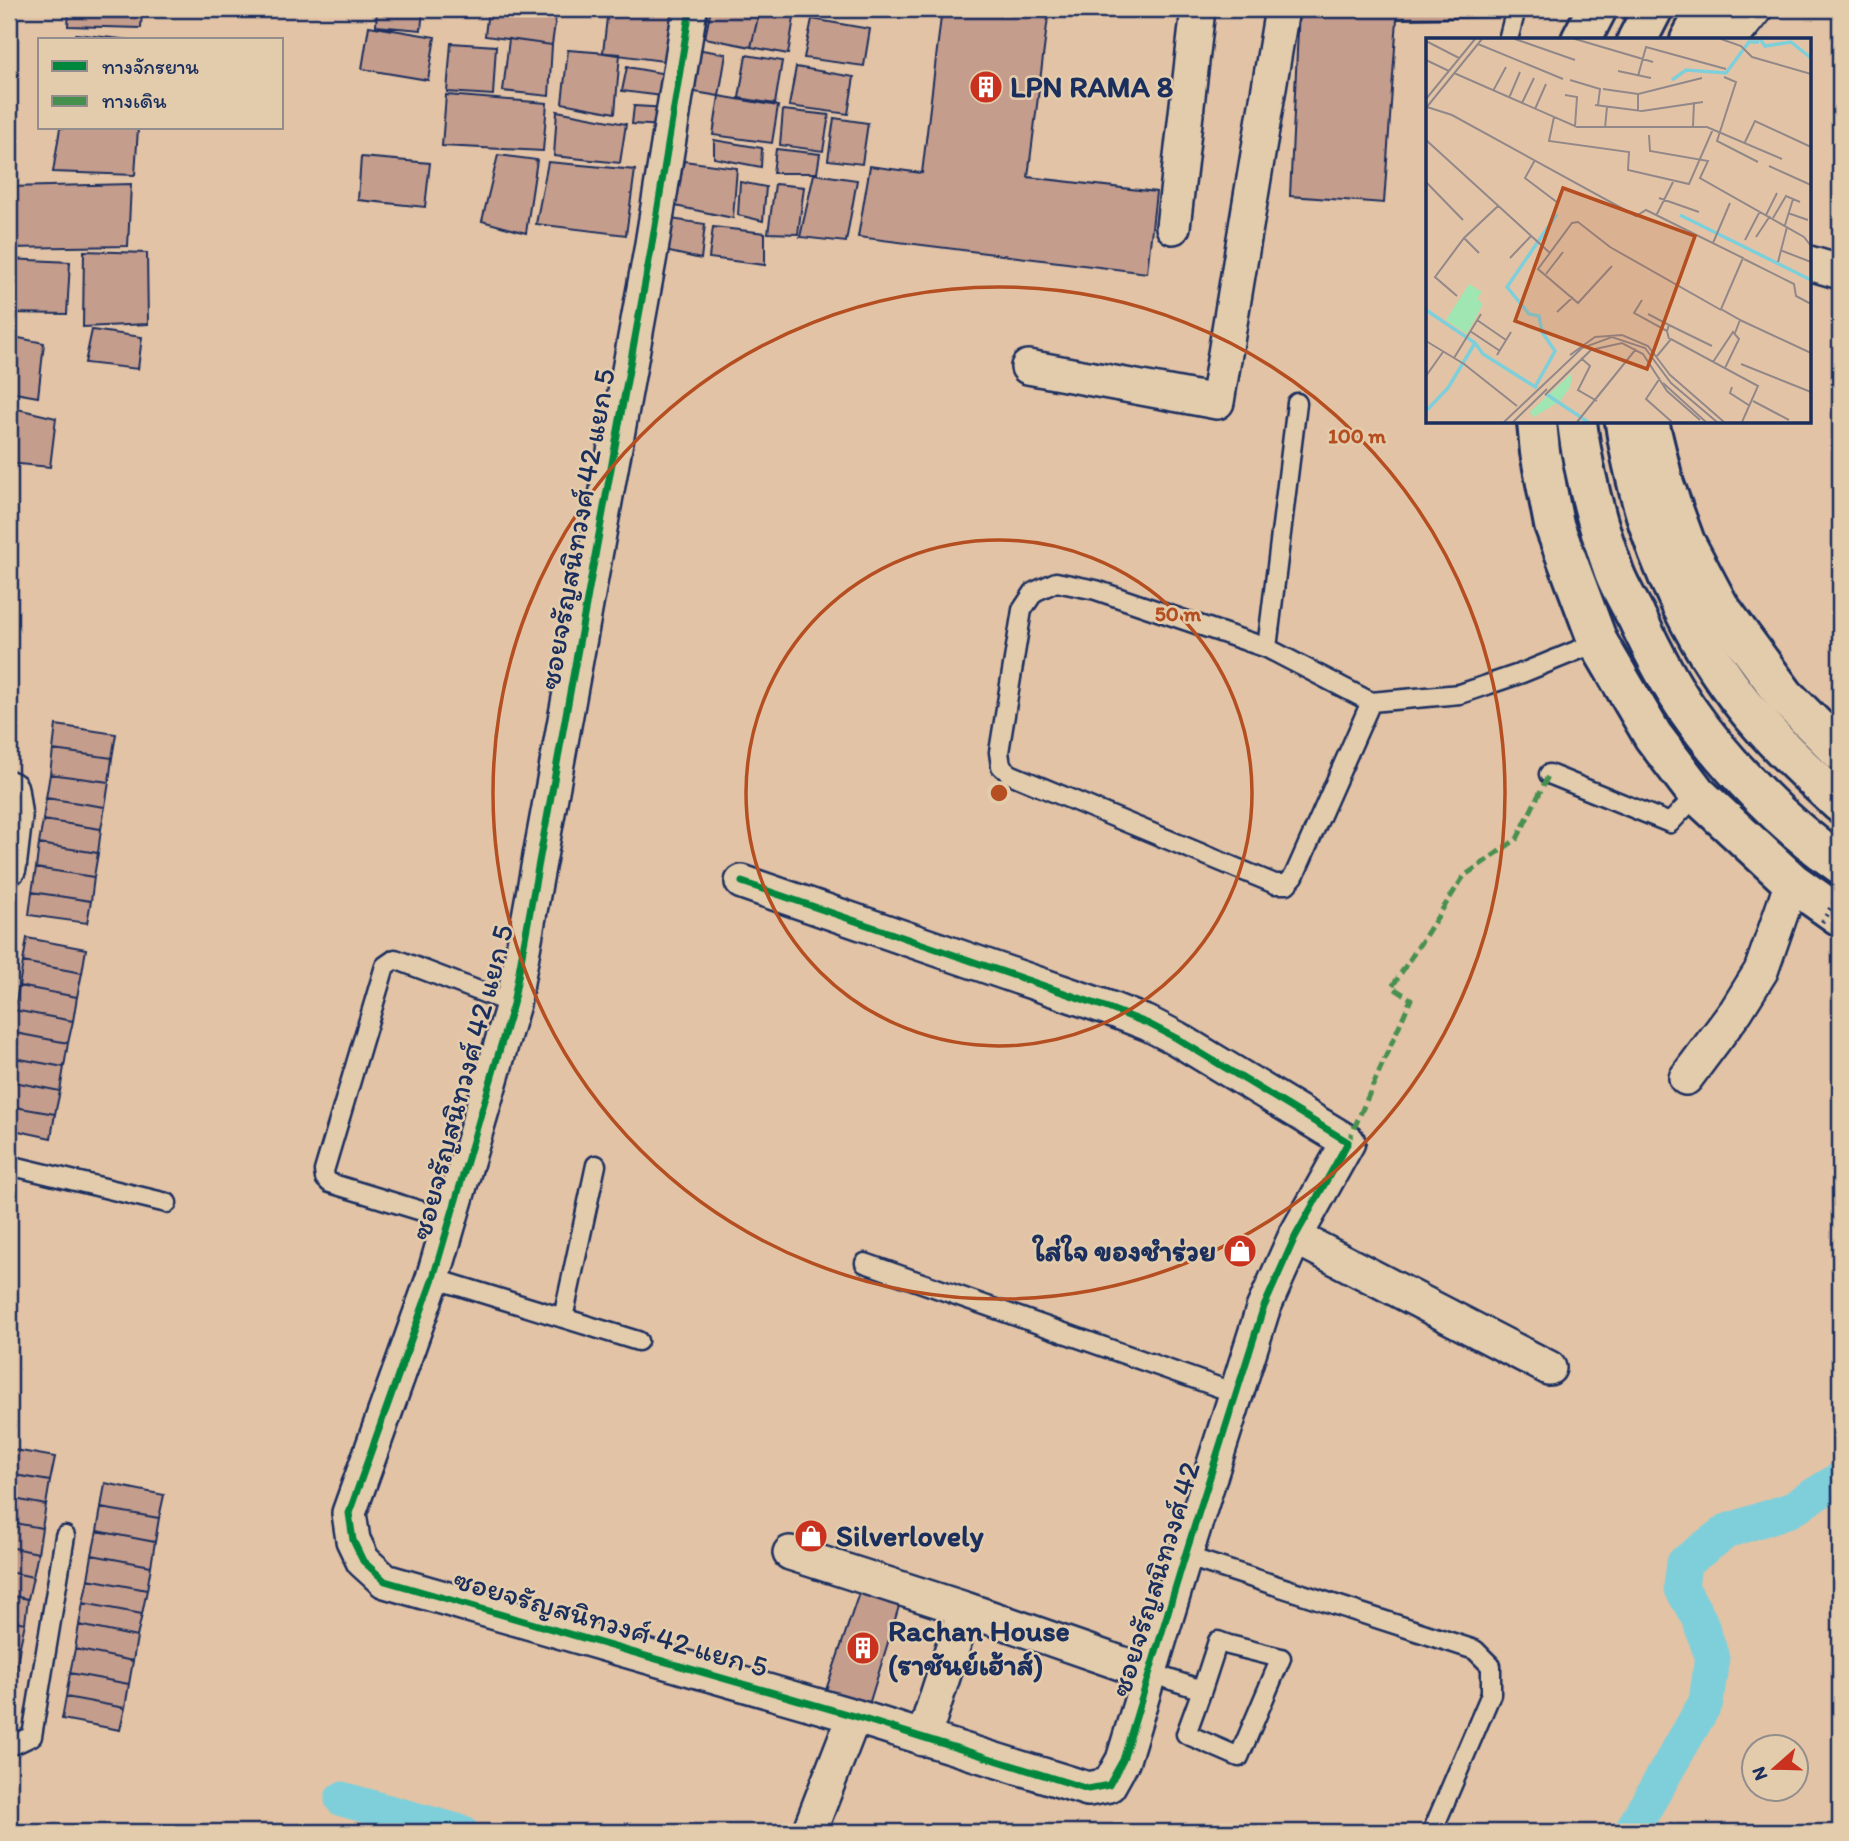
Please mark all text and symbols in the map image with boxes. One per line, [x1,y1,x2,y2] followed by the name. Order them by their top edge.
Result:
[38,38,284,130] legend
[1426,38,1811,424] inset map
[102,54,199,79] text: ทางจักรยาน
[967,68,1005,106] building icon: LPN RAMA 8
[1010,68,1174,105] place label: LPN RAMA 8
[102,88,166,113] text: ทางเดิน
[530,366,623,692] street label: ซอยจรัญสนิทวงศ์ 42 แยก 5
[1328,423,1386,448] text: 100 m
[1155,601,1202,626] text: 50 m
[987,781,1011,805] centre of rings
[402,920,521,1244] street label: ซอยจรัญสนิทวงศ์ 42 แยก 5
[1031,1232,1216,1269] place label: ใส่ใจ ของชำร่วย
[1221,1232,1259,1270] shop icon: ใส่ใจ ของชำร่วย
[1101,1457,1208,1701] street label: ซอยจรัญสนิทวงศ์ 42
[792,1517,830,1555] shop icon: Silverlovely
[836,1517,984,1554] place label: Silverlovely
[450,1560,772,1685] street label: ซอยจรัญสนิทวงศ์ 42 แยก 5
[888,1612,1070,1683] place label: Rachan House (ราชันย์เฮ้าส์)
[844,1629,882,1667] building icon: Rachan House (ราชันย์เฮ้าส์)
[1741,1732,1811,1802] north arrow
[1746,1764,1772,1784] text: N

